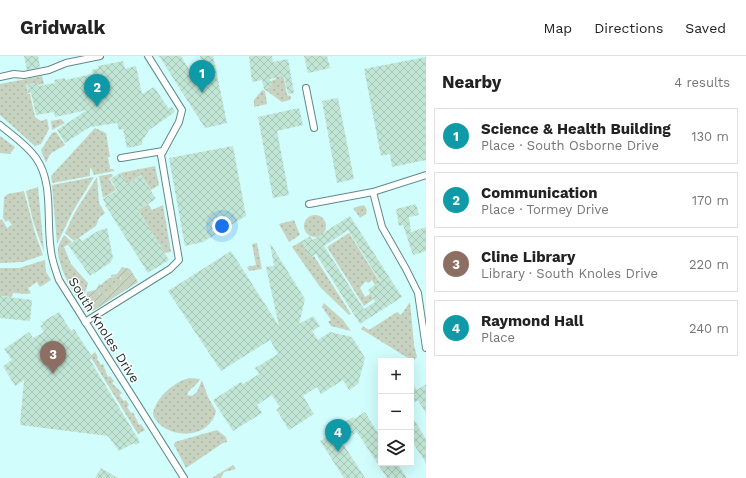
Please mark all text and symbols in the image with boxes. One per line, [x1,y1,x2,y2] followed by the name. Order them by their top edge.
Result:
[20,16,105,39] text: Gridwalk
[544,20,572,36] text: Map
[594,20,663,36] text: Directions
[685,20,726,36] text: Saved
[189,60,215,93] pin: 1
[442,72,501,92] text: Nearby
[84,74,110,107] pin: 2
[674,75,730,90] text: 4 results
[481,120,671,138] text: Science & Health Building
[453,129,459,144] text: 1
[691,129,729,144] text: 130 m
[481,138,659,153] text: Place · South Osborne Drive
[481,184,597,202] text: Communication
[452,193,460,208] text: 2
[692,193,729,208] text: 170 m
[481,202,609,217] text: Place · Tormey Drive
[212,216,232,236] your location
[481,248,576,266] text: Cline Library
[452,257,460,272] text: 3
[689,257,729,272] text: 220 m
[481,266,658,281] text: Library · South Knoles Drive
[65,274,143,386] street label: South Knoles Drive
[481,312,584,330] text: Raymond Hall
[452,321,460,336] text: 4
[689,321,729,336] text: 240 m
[481,330,515,345] text: Place
[40,341,66,374] pin: 3
[378,358,414,466] map controls
[378,358,414,394] button: +
[378,394,414,430] button: −
[325,419,351,452] pin: 4
[378,430,414,466] button: layers

